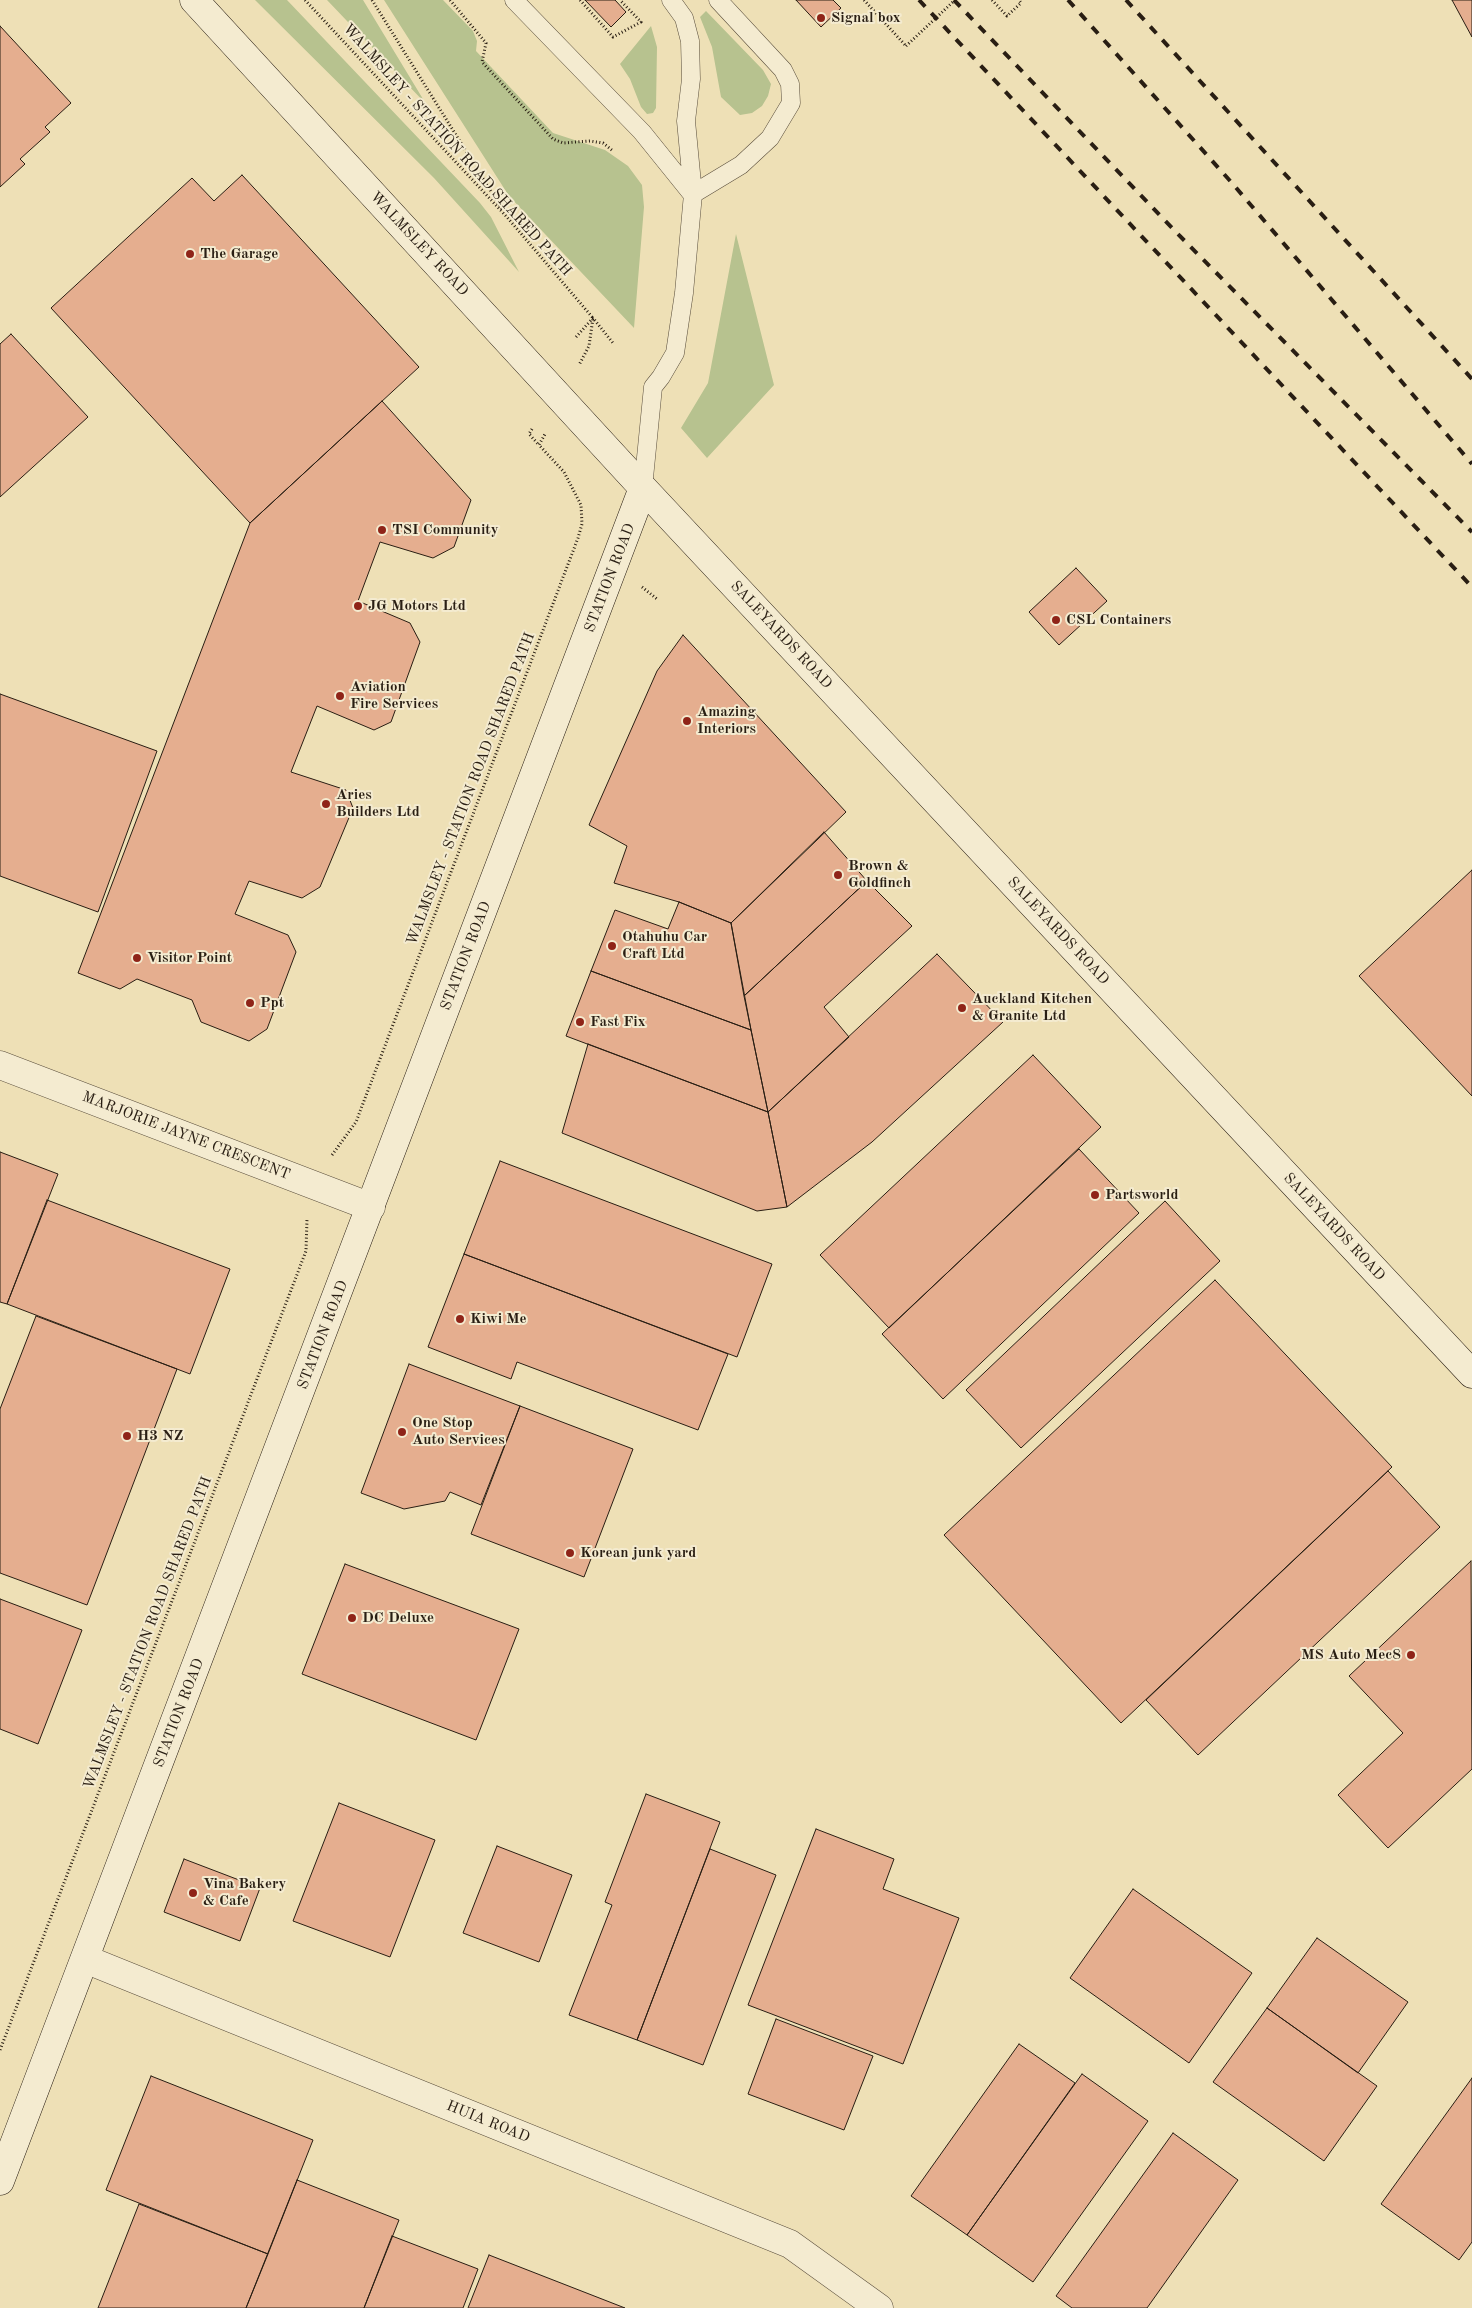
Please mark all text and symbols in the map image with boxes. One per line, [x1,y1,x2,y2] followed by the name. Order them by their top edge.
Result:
[831,9,901,27] place label: Signal box
[815,12,827,24] marker: Signal box
[339,20,575,280] street label: WALMSLEY - STATION ROAD SHARED PATH
[366,188,472,300] street label: WALMSLEY ROAD
[200,245,278,263] place label: The Garage
[184,248,196,260] marker: The Garage
[392,521,499,539] place label: TSI Community
[581,521,639,635] street label: STATION ROAD
[376,524,388,536] marker: TSI Community
[726,577,836,693] street label: SALEYARDS ROAD
[368,597,466,615] place label: JG Motors Ltd
[352,600,364,612] marker: JG Motors Ltd
[1066,611,1171,629] place label: CSL Containers
[1050,614,1062,626] marker: CSL Containers
[403,630,539,948] street label: WALMSLEY - STATION ROAD SHARED PATH
[350,678,438,713] place label: Aviation Fire Services
[334,690,346,702] marker: Aviation Fire Services
[697,703,756,738] place label: Amazing Interiors
[681,715,693,727] marker: Amazing Interiors
[336,786,420,821] place label: Aries Builders Ltd
[320,798,332,810] marker: Aries Builders Ltd
[848,857,911,892] place label: Brown & Goldfinch
[832,869,844,881] marker: Brown & Goldfinch
[1003,873,1113,989] street label: SALEYARDS ROAD
[437,899,495,1013] street label: STATION ROAD
[622,928,707,963] place label: Otahuhu Car Craft Ltd
[606,940,618,952] marker: Otahuhu Car Craft Ltd
[147,949,232,967] place label: Visitor Point
[131,952,143,964] marker: Visitor Point
[972,990,1092,1025] place label: Auckland Kitchen & Granite Ltd
[260,994,284,1012] place label: Ppt
[244,997,256,1009] marker: Ppt
[956,1002,968,1014] marker: Auckland Kitchen & Granite Ltd
[590,1013,646,1031] place label: Fast Fix
[574,1016,586,1028] marker: Fast Fix
[79,1088,293,1184] street label: MARJORIE JAYNE CRESCENT
[1279,1169,1389,1285] street label: SALEYARDS ROAD
[1105,1186,1178,1204] place label: Partsworld
[1089,1189,1101,1201] marker: Partsworld
[294,1278,352,1392] street label: STATION ROAD
[470,1310,527,1328] place label: Kiwi Me
[454,1313,466,1325] marker: Kiwi Me
[412,1414,505,1449] place label: One Stop Auto Services
[396,1426,408,1438] marker: One Stop Auto Services
[137,1427,183,1445] place label: H3 NZ
[121,1430,133,1442] marker: H3 NZ
[80,1474,216,1792] street label: WALMSLEY - STATION ROAD SHARED PATH
[580,1544,696,1562] place label: Korean junk yard
[564,1547,576,1559] marker: Korean junk yard
[362,1609,434,1627] place label: DC Deluxe
[346,1612,358,1624] marker: DC Deluxe
[1301,1646,1401,1664] place label: MS Auto Mec8
[1405,1649,1417,1661] marker: MS Auto Mec8
[150,1656,208,1770] street label: STATION ROAD
[203,1875,286,1910] place label: Vina Bakery & Cafe
[187,1887,199,1899] marker: Vina Bakery & Cafe
[444,2097,532,2147] street label: HUIA ROAD

